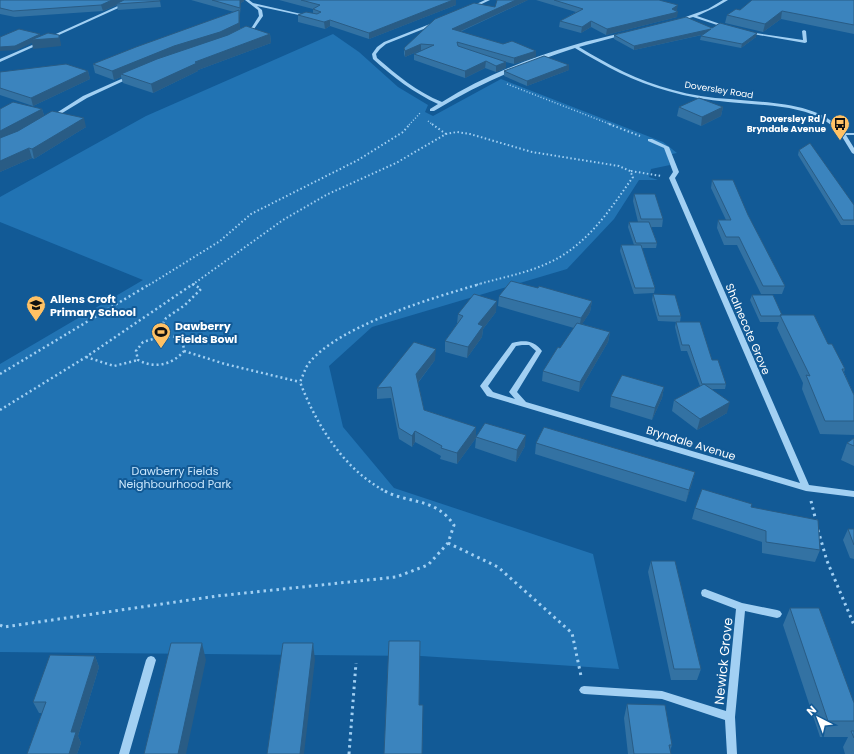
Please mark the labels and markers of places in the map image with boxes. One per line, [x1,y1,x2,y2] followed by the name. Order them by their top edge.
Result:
[747,113,826,135] place label: Doversley Rd / Bryndale Avenue
[829,113,851,141] bus stop icon: Doversley Rd / Bryndale Avenue
[50,291,136,320] place label: Allens Croft Primary School
[25,294,47,322] school or university icon: Allens Croft Primary School
[175,318,237,347] place label: Dawberry Fields Bowl
[150,321,172,349] sports icon: Dawberry Fields Bowl

